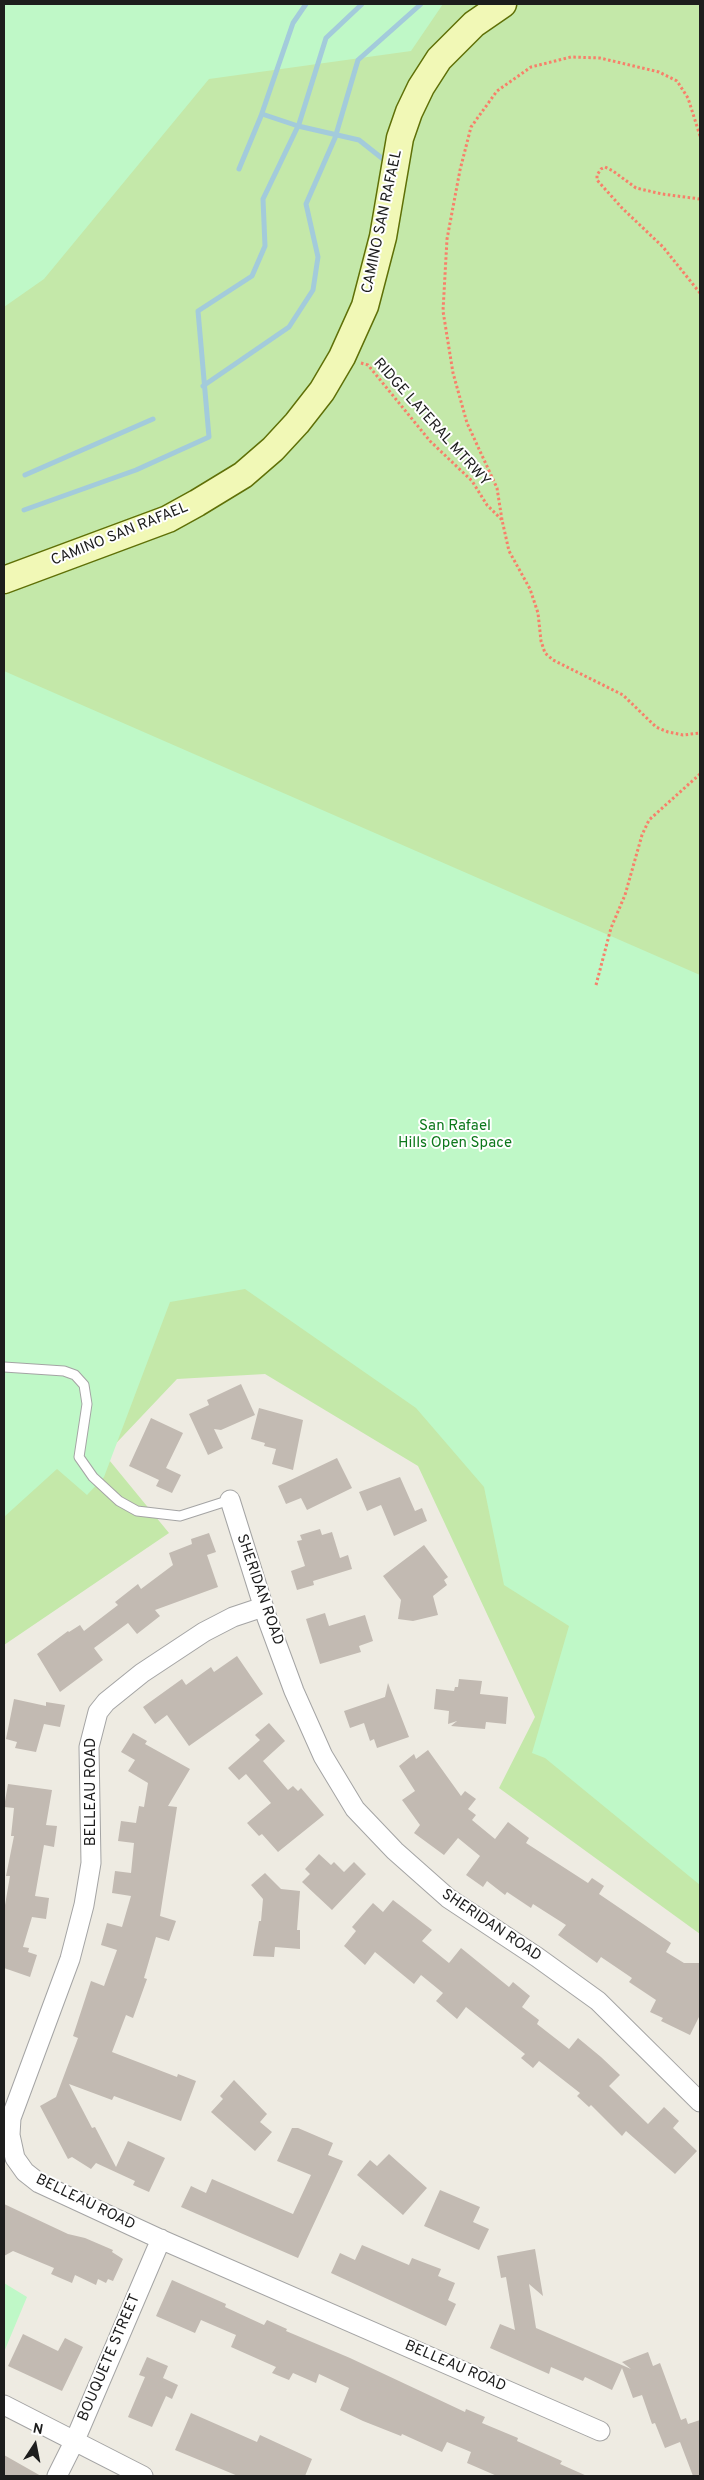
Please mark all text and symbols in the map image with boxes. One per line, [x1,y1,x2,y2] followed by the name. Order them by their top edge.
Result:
[359,149,407,295] street label: CAMINO SAN RAFAEL
[369,355,493,491] street label: RIDGE LATERAL MTRWY
[49,499,191,571] street label: CAMINO SAN RAFAEL
[398,1118,512,1153] park label: San Rafael Hills Open Space
[232,1532,286,1648] street label: SHERIDAN ROAD
[83,1738,101,1846] street label: BELLEAU ROAD
[438,1886,544,1966] street label: SHERIDAN ROAD
[32,2171,138,2235] street label: BELLEAU ROAD
[75,2292,145,2424] street label: BOUQUETE STREET
[402,2338,508,2396] street label: BELLEAU ROAD
[10,2420,60,2470] north arrow
[31,2420,45,2439] text: N

